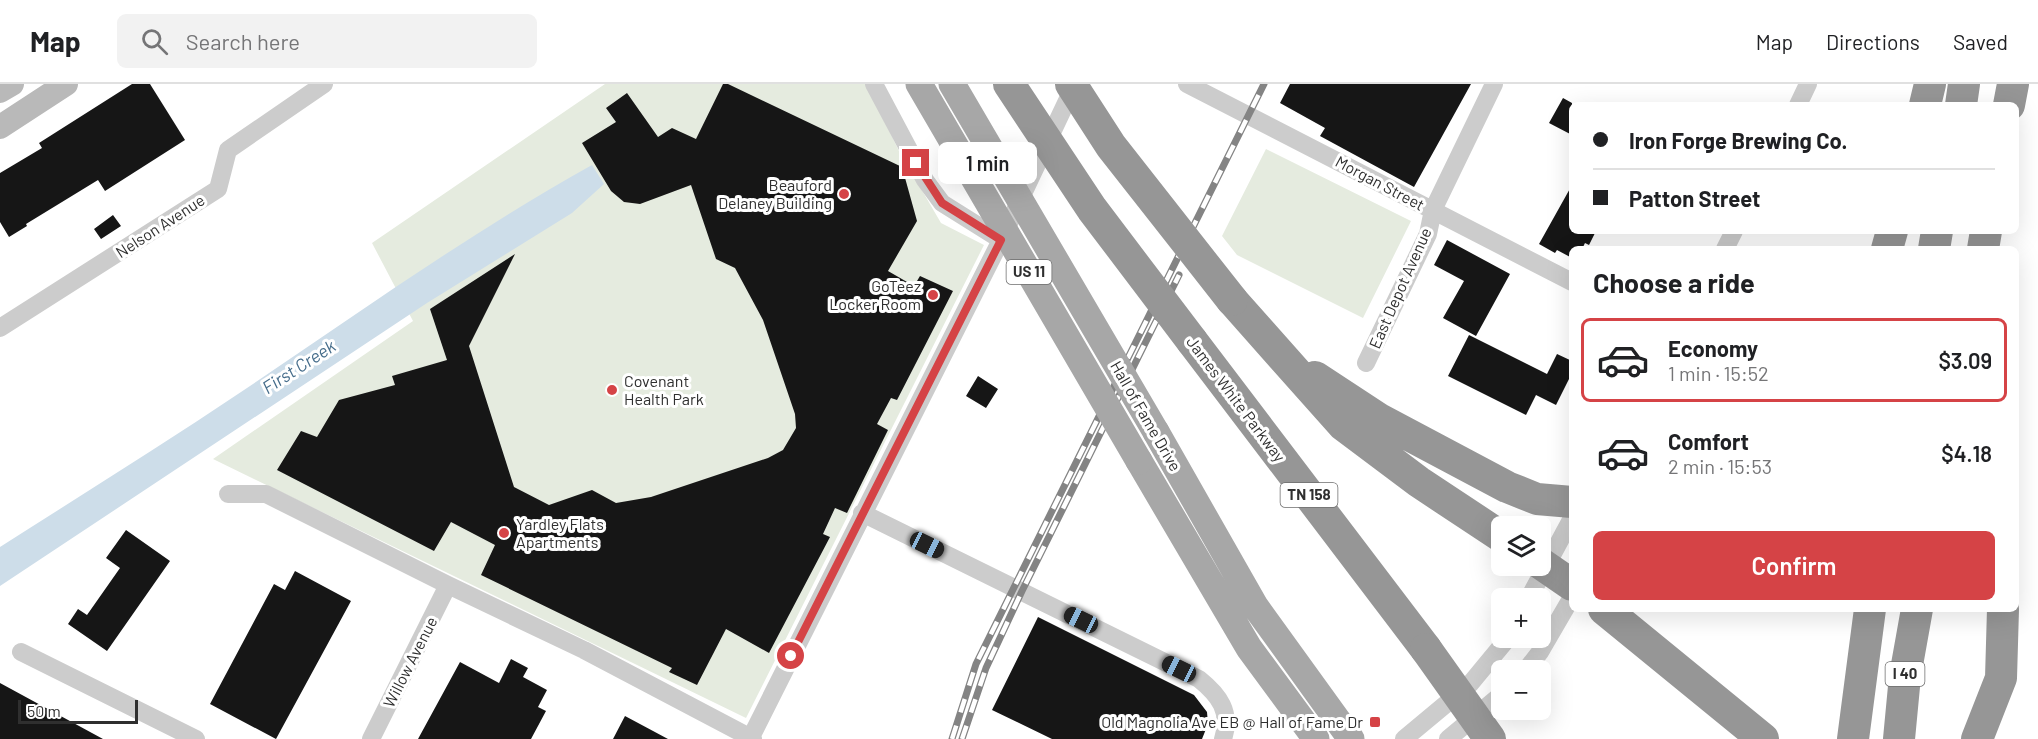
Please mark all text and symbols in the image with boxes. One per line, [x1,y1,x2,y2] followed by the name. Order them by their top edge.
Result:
[117,14,537,68] search box
[30,24,81,58] text: Map
[138,25,171,58] icon: search
[186,28,300,54] text: Search here
[1756,29,1793,54] text: Map
[1826,29,1920,54] text: Directions
[1953,29,2008,54] text: Saved
[1629,127,1847,153] text: Iron Forge Brewing Co.
[937,142,1036,184] callout: 1 min
[902,149,929,176] route end
[966,151,1009,175] text: 1 min
[1332,151,1428,214] street label: Morgan Street
[718,175,832,212] place label: Beauford Delaney Building
[1629,185,1760,211] text: Patton Street
[837,187,851,201] marker: Beauford Delaney Building
[112,190,208,261] street label: Nelson Avenue
[1364,224,1435,351] street label: East Depot Avenue
[1006,260,1052,284] road number: US 11
[1593,266,1755,298] text: Choose a ride
[829,276,921,313] place label: GoTeez Locker Room
[926,288,940,302] marker: GoTeez Locker Room
[1183,332,1290,466] street label: James White Parkway
[1596,333,1650,387] icon: car
[258,334,340,398] water label: First Creek
[1668,335,1758,361] text: Economy
[1938,347,1992,373] text: $3.09
[1107,357,1186,474] street label: Hall of Fame Drive
[1668,361,1769,385] text: 1 min · 15:52
[624,371,704,408] place label: Covenant Health Park
[605,383,619,397] marker: Covenant Health Park
[1596,426,1650,480] icon: car
[1668,428,1749,454] text: Comfort
[1941,440,1992,466] text: $4.18
[1668,454,1772,478] text: 2 min · 15:53
[1280,483,1338,507] road number: TN 158
[516,514,604,551] place label: Yardley Flats Apartments
[1491,516,1551,720] map controls
[1491,516,1551,576] button: layers
[497,526,511,540] marker: Yardley Flats Apartments
[907,529,947,561] car
[1593,531,1995,600] button: Confirm
[1491,588,1551,648] button: +
[1061,604,1101,636] car
[379,613,441,710] street label: Willow Avenue
[777,642,804,669] route start
[1159,653,1199,685] car
[1491,660,1551,720] button: −
[1886,662,1924,686] road number: I 40
[18,697,138,724] scale bar
[27,701,61,720] text: 50 m
[1101,712,1363,731] place label: Old Magnolia Ave EB @ Hall of Fame Dr
[1368,715,1382,729] marker: Old Magnolia Ave EB @ Hall of Fame Dr

